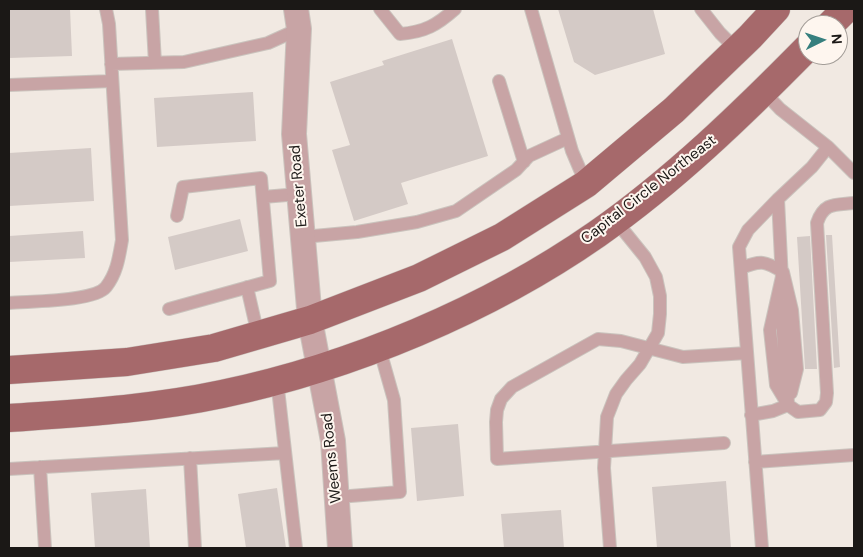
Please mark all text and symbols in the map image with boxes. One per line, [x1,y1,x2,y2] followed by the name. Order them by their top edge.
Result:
[798,15,848,65] north arrow
[828,33,846,45] text: N
[578,132,720,248] street label: Capital Circle Northeast
[286,144,312,228] street label: Exeter Road
[318,412,346,504] street label: Weems Road

